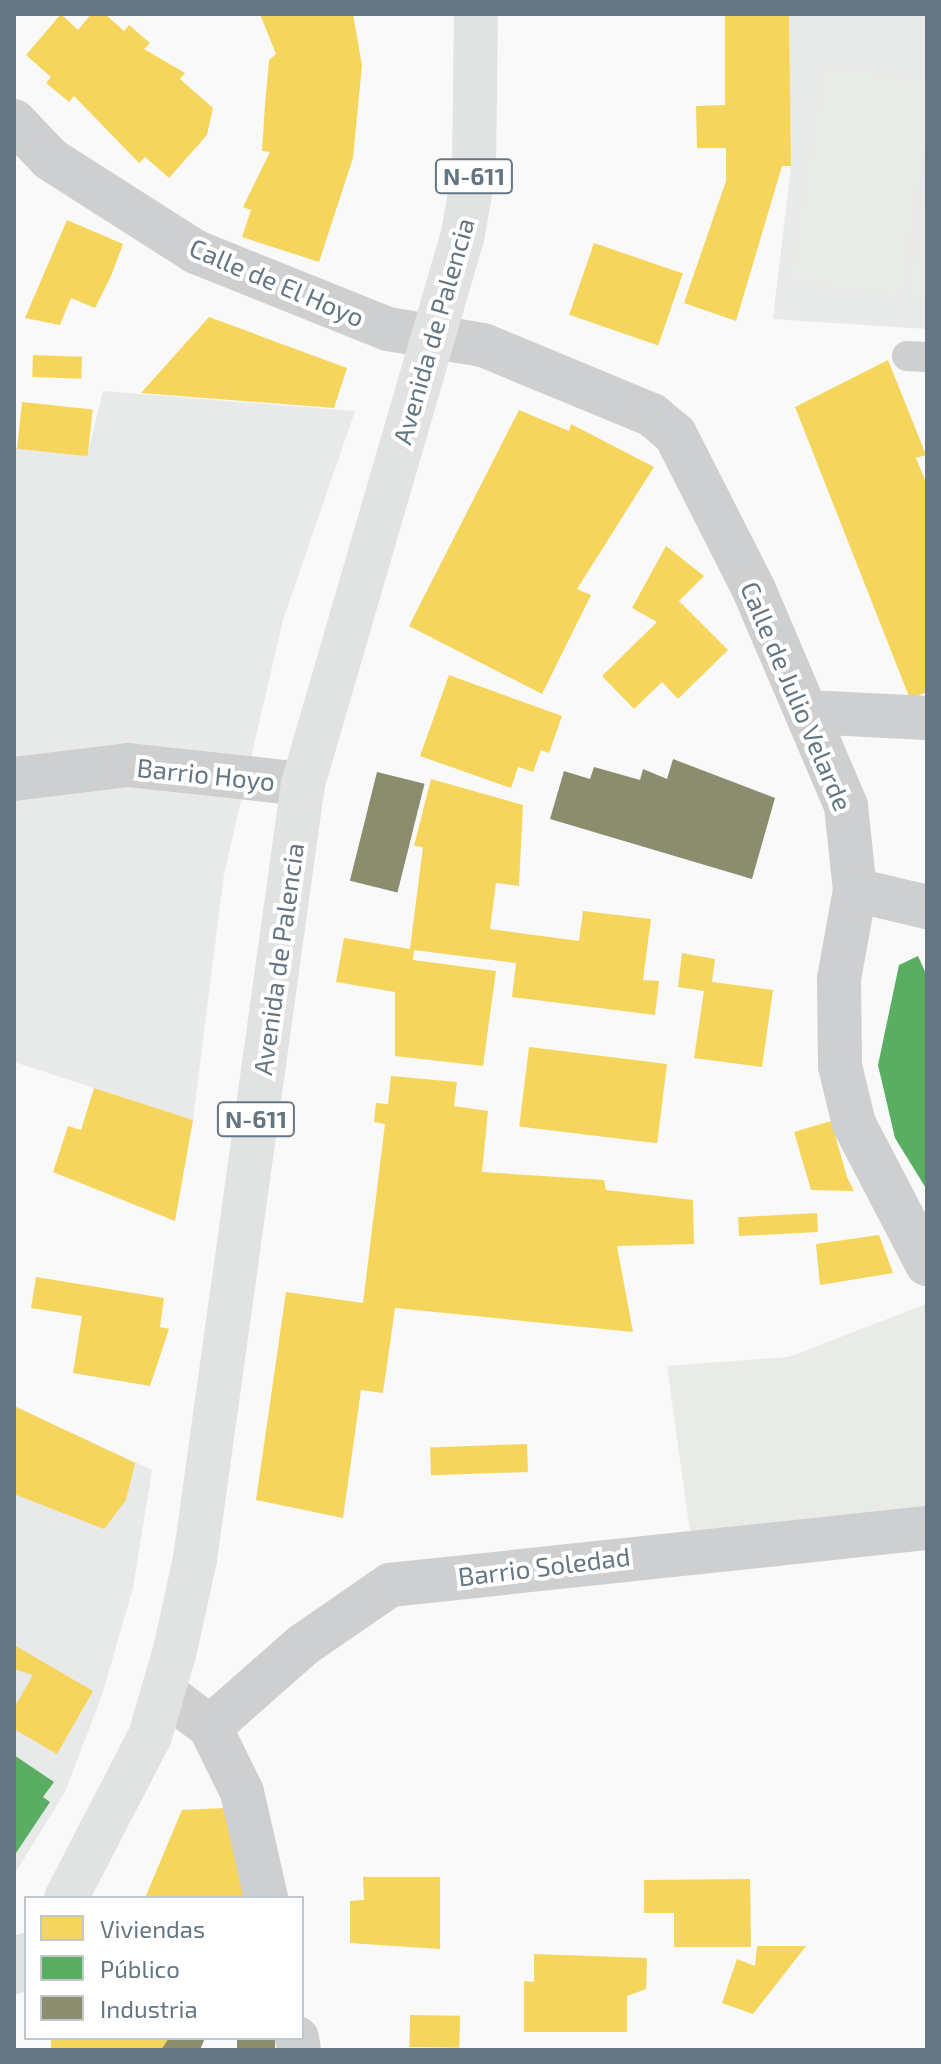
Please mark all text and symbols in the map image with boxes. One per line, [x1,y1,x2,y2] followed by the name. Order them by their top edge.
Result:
[434,156,514,196] road number: N-611
[386,214,480,448] street label: Avenida de Palencia
[185,231,369,333] street label: Calle de El Hoyo
[734,576,860,816] street label: Calle de Julio Velarde
[135,751,277,797] street label: Barrio Hoyo
[246,841,310,1077] street label: Avenida de Palencia
[216,1099,296,1139] road number: N-611
[456,1540,632,1592] street label: Barrio Soledad
[24,1896,304,2040] legend
[100,1914,205,1943] text: Viviendas
[100,1954,180,1983] text: Público
[100,1994,198,2023] text: Industria

